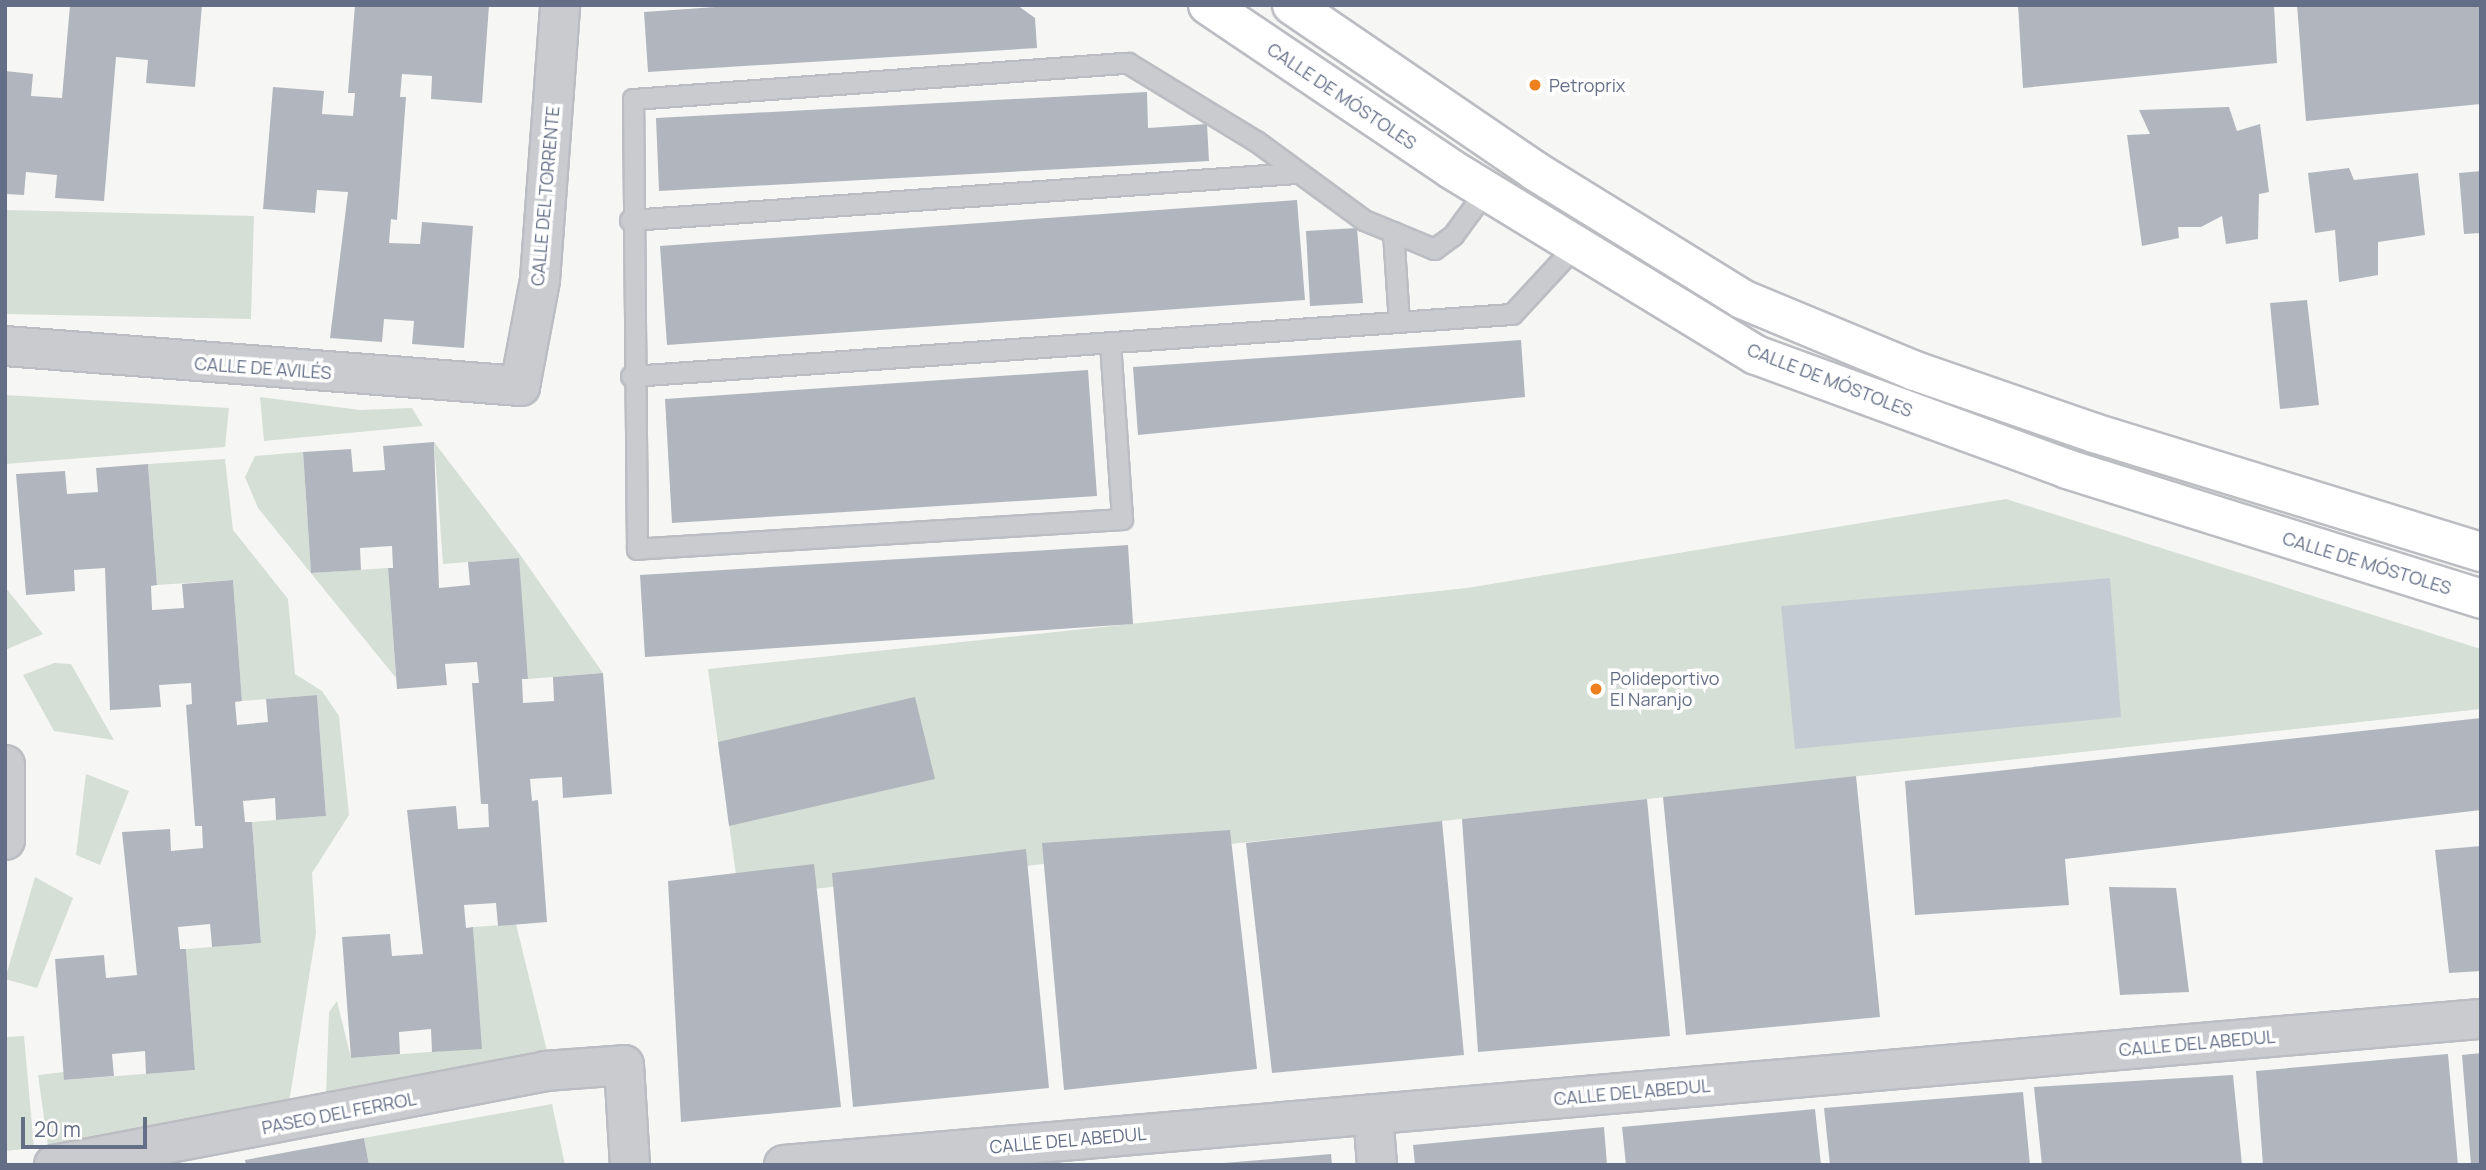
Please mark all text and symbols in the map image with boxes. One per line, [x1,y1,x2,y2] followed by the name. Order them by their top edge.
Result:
[1263,38,1421,154] street label: CALLE DE MÓSTOLES
[1549,74,1625,96] place label: Petroprix
[1527,77,1543,93] marker: Petroprix
[526,105,564,287] street label: CALLE DEL TORRENTE
[1744,339,1916,421] street label: CALLE DE MÓSTOLES
[194,352,332,384] street label: CALLE DE AVILÉS
[2280,527,2454,599] street label: CALLE DE MÓSTOLES
[1610,668,1719,710] place label: Polideportivo El Naranjo
[1588,681,1604,697] marker: Polideportivo El Naranjo
[2117,1025,2277,1061] street label: CALLE DEL ABEDUL
[1552,1074,1712,1110] street label: CALLE DEL ABEDUL
[259,1087,419,1139] street label: PASEO DEL FERROL
[24,1104,150,1148] scale bar
[34,1115,81,1143] text: 20 m
[988,1122,1148,1158] street label: CALLE DEL ABEDUL

